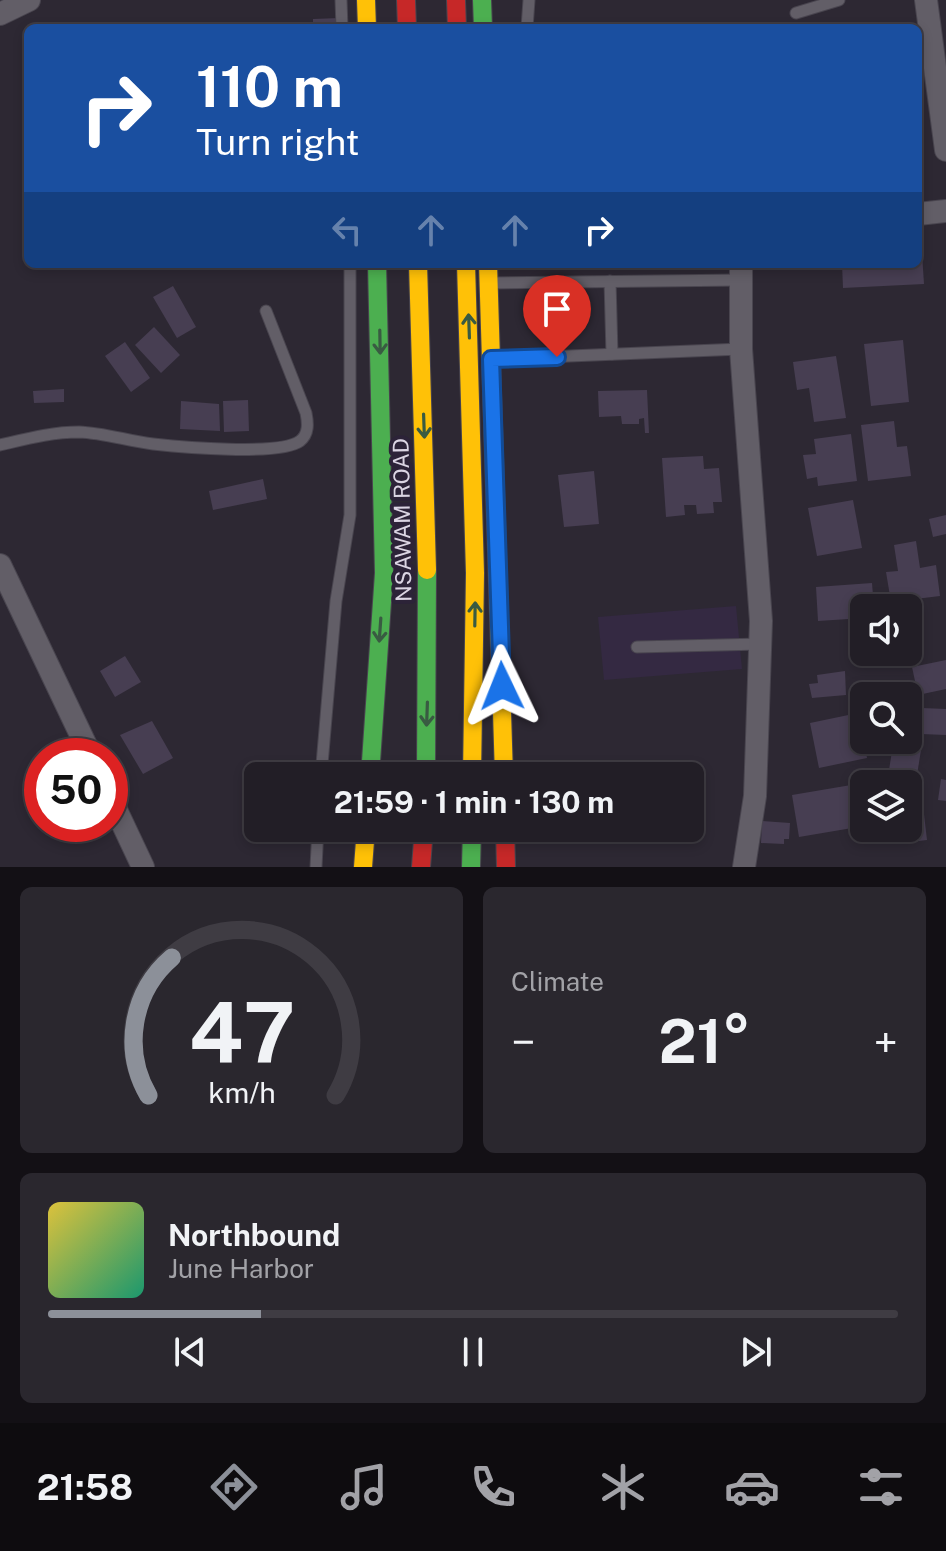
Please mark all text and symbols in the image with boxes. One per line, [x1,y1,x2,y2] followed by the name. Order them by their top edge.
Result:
[196,54,343,120] text: 110 m
[64,56,168,160] icon: right
[196,121,359,163] text: Turn right
[325,208,369,252] icon: left
[409,208,453,252] icon: ahead
[493,208,537,252] icon: ahead
[577,208,621,252] icon: right
[523,275,591,357] pin
[535,287,579,331] icon: arrive
[461,313,476,340] one-way arrow
[372,328,387,355] one-way arrow
[417,412,432,439] one-way arrow
[388,438,416,602] street label: NSAWAM ROAD
[850,594,922,842] map controls
[850,594,922,666] button: sound
[467,601,482,628] one-way arrow
[372,616,387,643] one-way arrow
[460,644,544,728] position arrow
[850,682,922,754] button: search
[420,700,435,727] one-way arrow
[24,738,128,842] speed limit sign: 50
[850,770,922,842] button: layers
[334,784,614,820] text: 21:59 · 1 min · 130 m
[511,966,604,997] text: Climate
[188,983,295,1081] text: 47
[658,1006,751,1077] text: 21°
[511,1016,535,1068] text: −
[874,1016,898,1068] text: +
[208,1076,275,1109] text: km/h
[168,1217,340,1253] text: Northbound
[168,1253,314,1284] text: June Harbor
[168,1330,212,1374] icon: previous
[451,1330,495,1374] icon: pause
[734,1330,778,1374] icon: next
[206,1459,262,1515] icon: directions
[336,1459,392,1515] icon: music
[465,1459,521,1515] icon: phone
[595,1459,651,1515] icon: climate
[724,1459,780,1515] icon: car
[853,1459,909,1515] icon: filters
[37,1466,133,1508] text: 21:58

